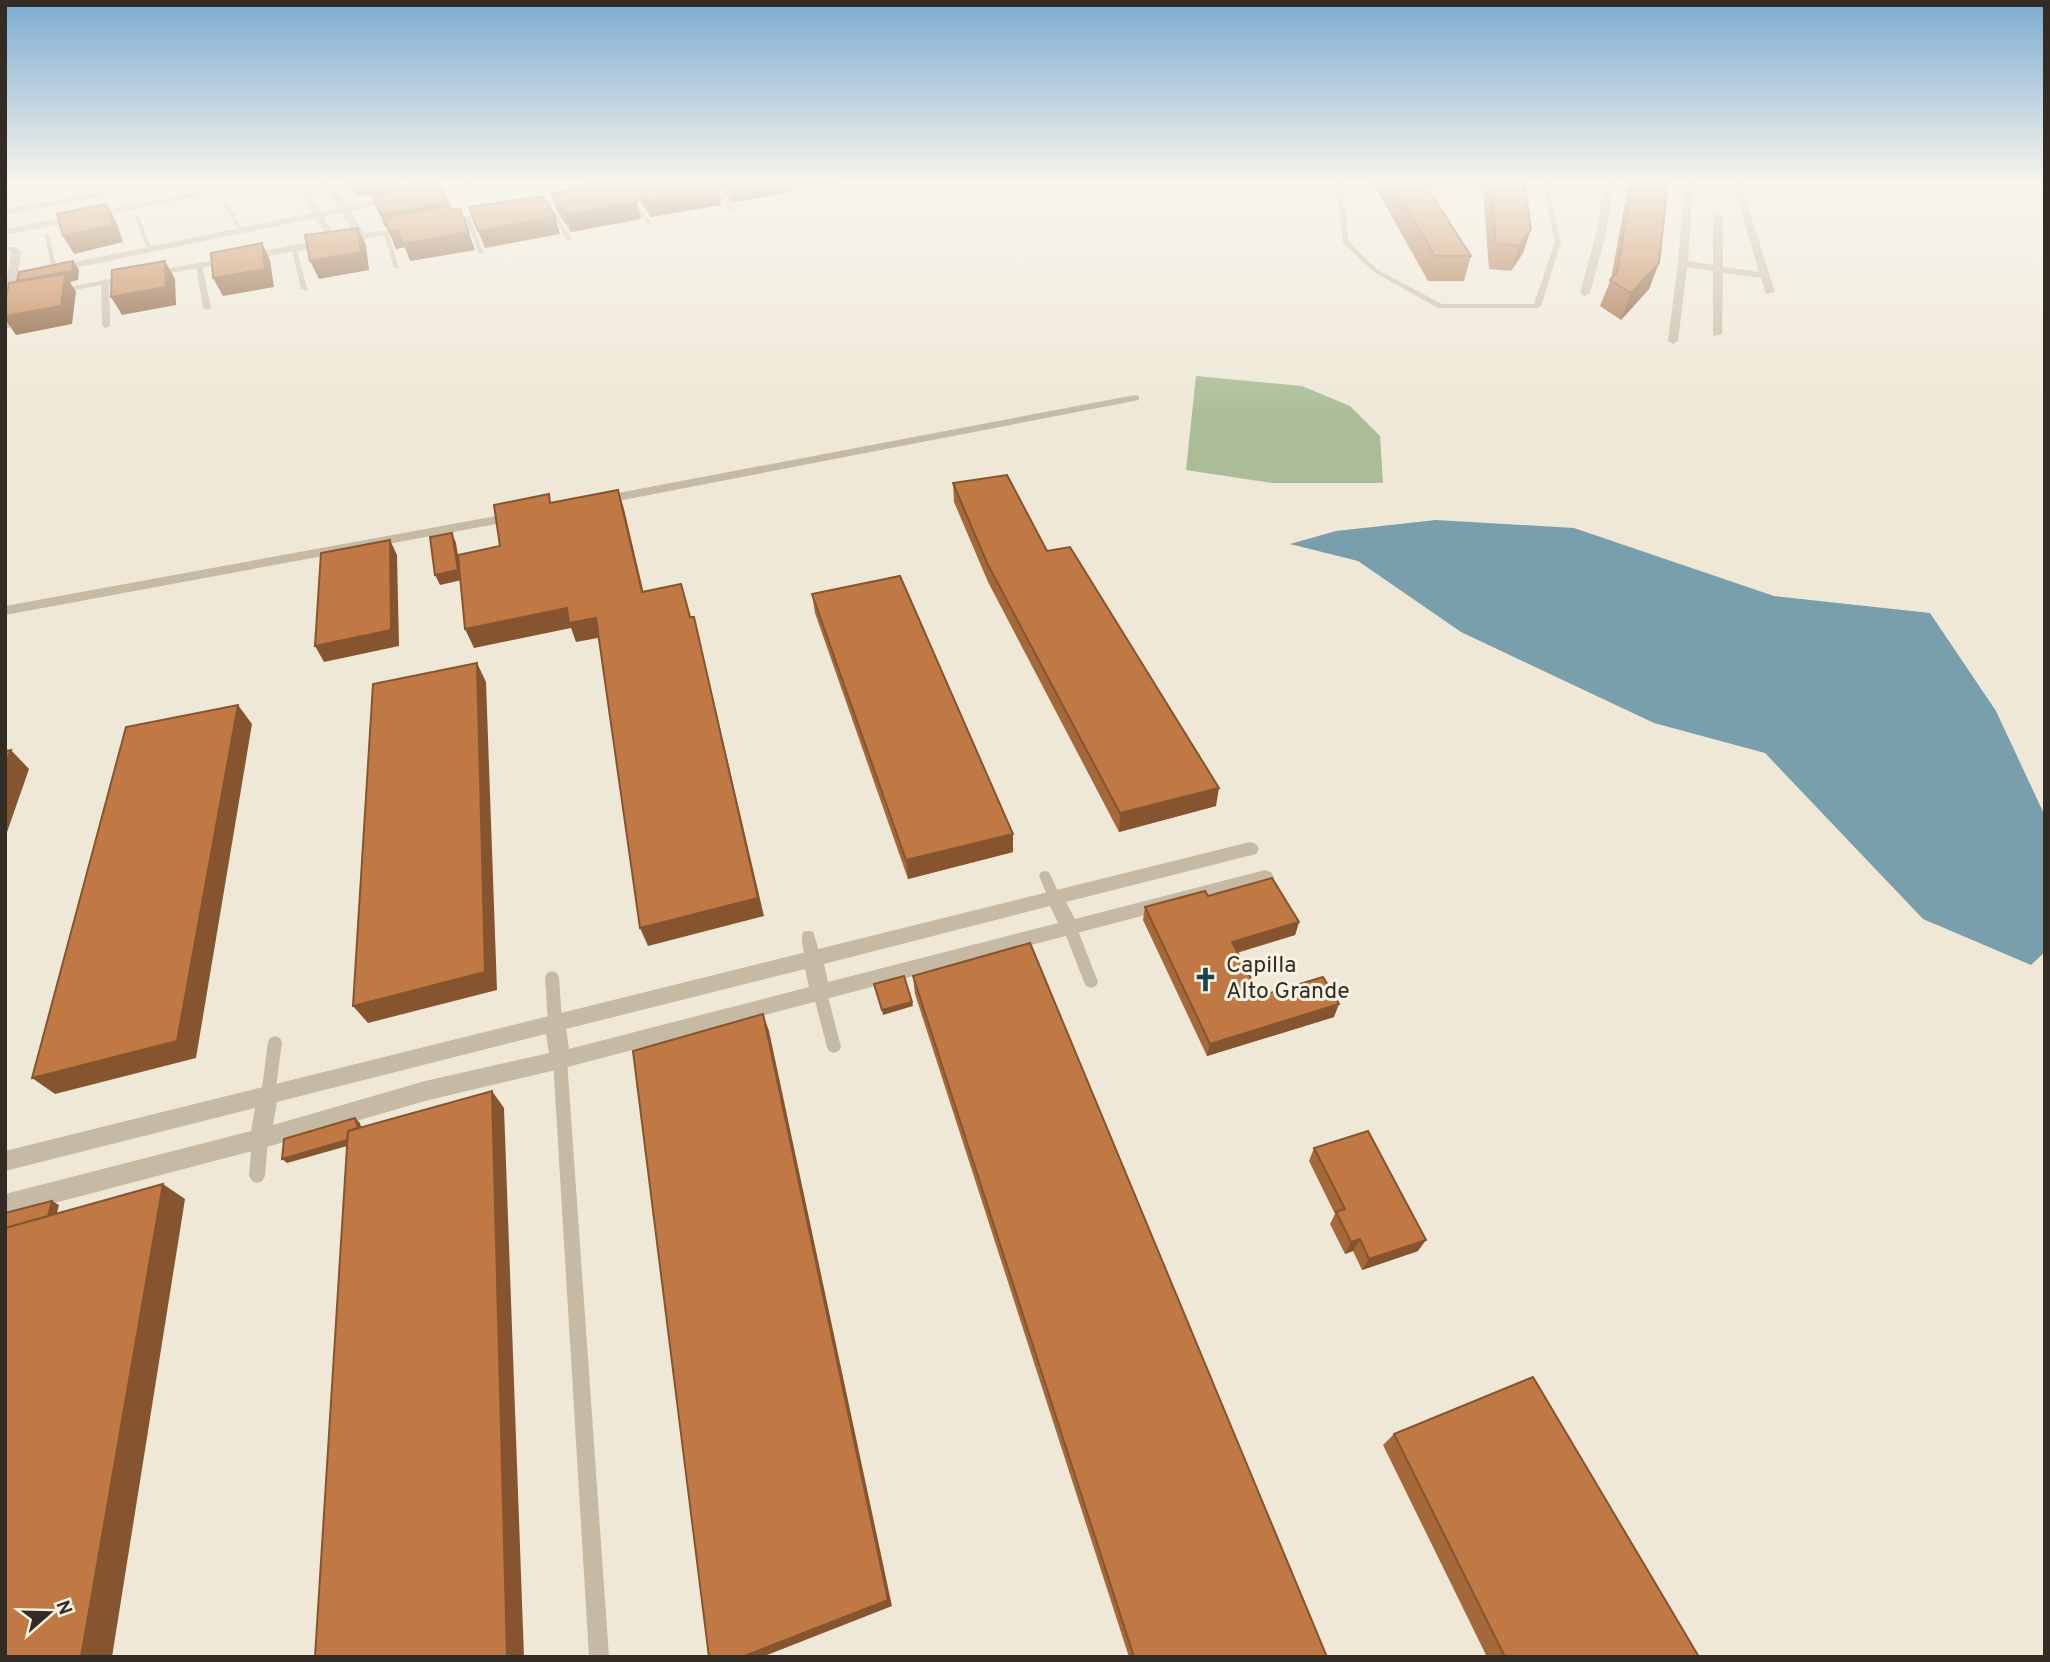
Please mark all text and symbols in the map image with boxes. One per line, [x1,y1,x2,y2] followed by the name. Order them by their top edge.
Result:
[1226,952,1350,1007] place label: Capilla Alto Grande
[1192,965,1220,993] church icon: Capilla Alto Grande
[14,1578,84,1648] north arrow
[49,1597,77,1618] text: N

